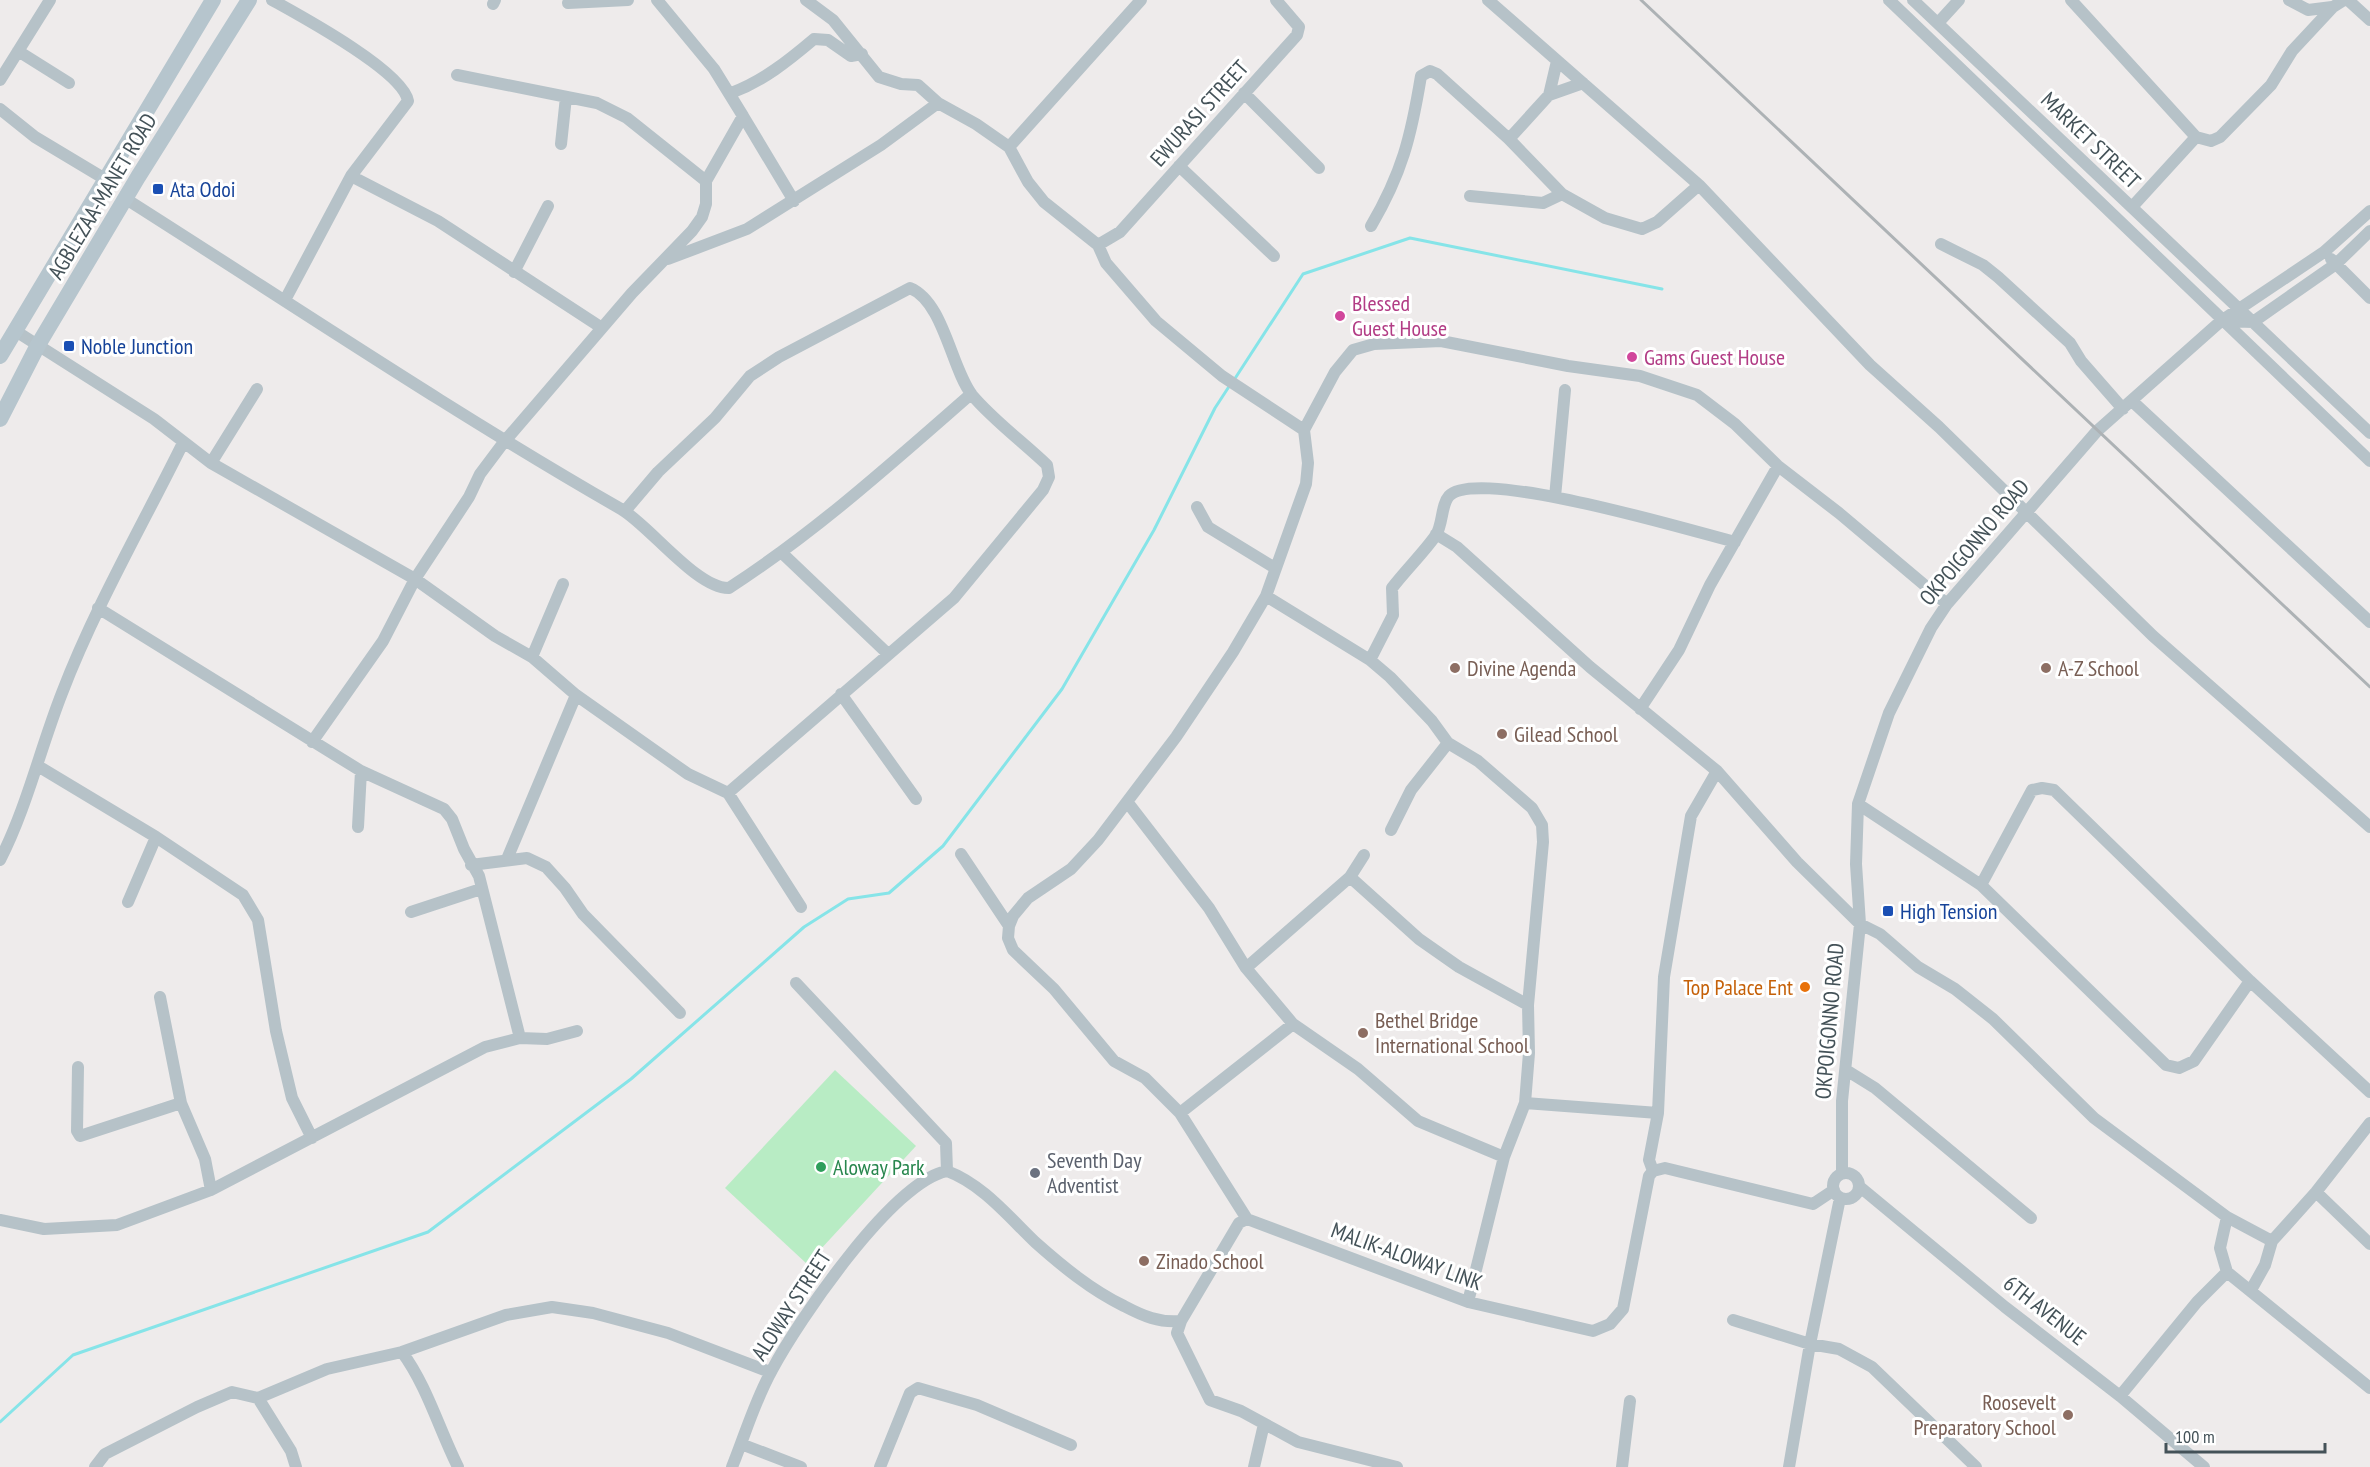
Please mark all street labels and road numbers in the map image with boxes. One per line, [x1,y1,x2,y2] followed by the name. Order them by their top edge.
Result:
[1144,54,1254,172] street label: EWURASI STREET
[2035,86,2147,194] street label: MARKET STREET
[41,108,163,284] street label: AGBLEZAA-MANET ROAD
[1913,473,2035,611] street label: OKPOIGONNO ROAD
[1808,942,1850,1100] street label: OKPOIGONNO ROAD
[1328,1216,1487,1296] street label: MALIK-ALOWAY LINK
[745,1244,837,1366] street label: ALOWAY STREET
[1998,1269,2092,1351] street label: 6TH AVENUE

